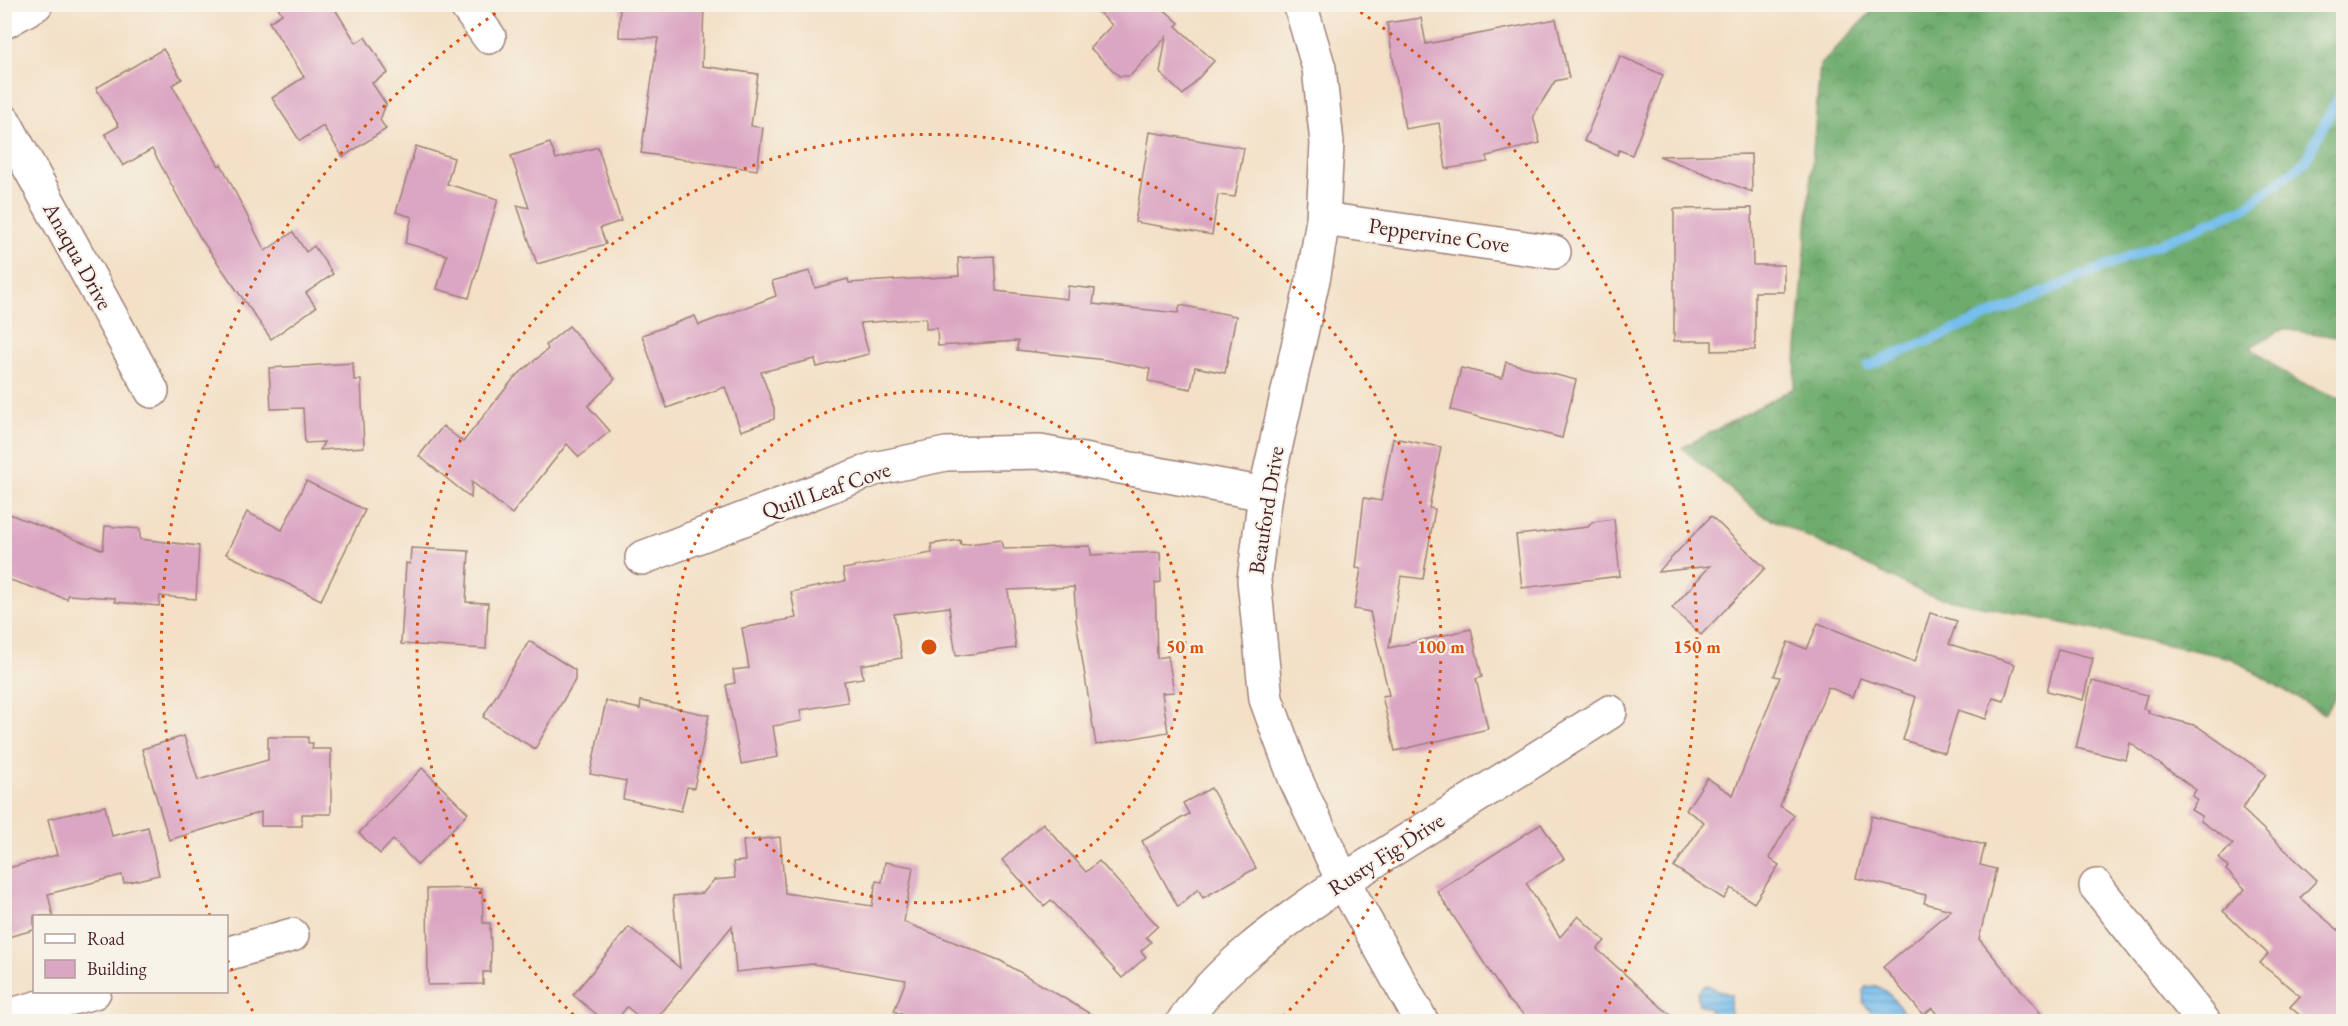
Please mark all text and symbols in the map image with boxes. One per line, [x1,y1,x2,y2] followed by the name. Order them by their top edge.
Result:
[36,196,120,315] street label: Anaqua Drive
[1367,211,1512,259] street label: Peppervine Cove
[1242,444,1290,576] street label: Beauford Drive
[758,454,895,526] street label: Quill Leaf Cove
[1166,635,1204,658] text: 50 m
[1417,635,1465,658] text: 100 m
[1673,635,1721,658] text: 150 m
[919,637,939,657] centre of rings
[1322,805,1450,902] street label: Rusty Fig Drive
[33,915,228,993] legend
[87,927,126,950] text: Road
[87,957,147,980] text: Building

